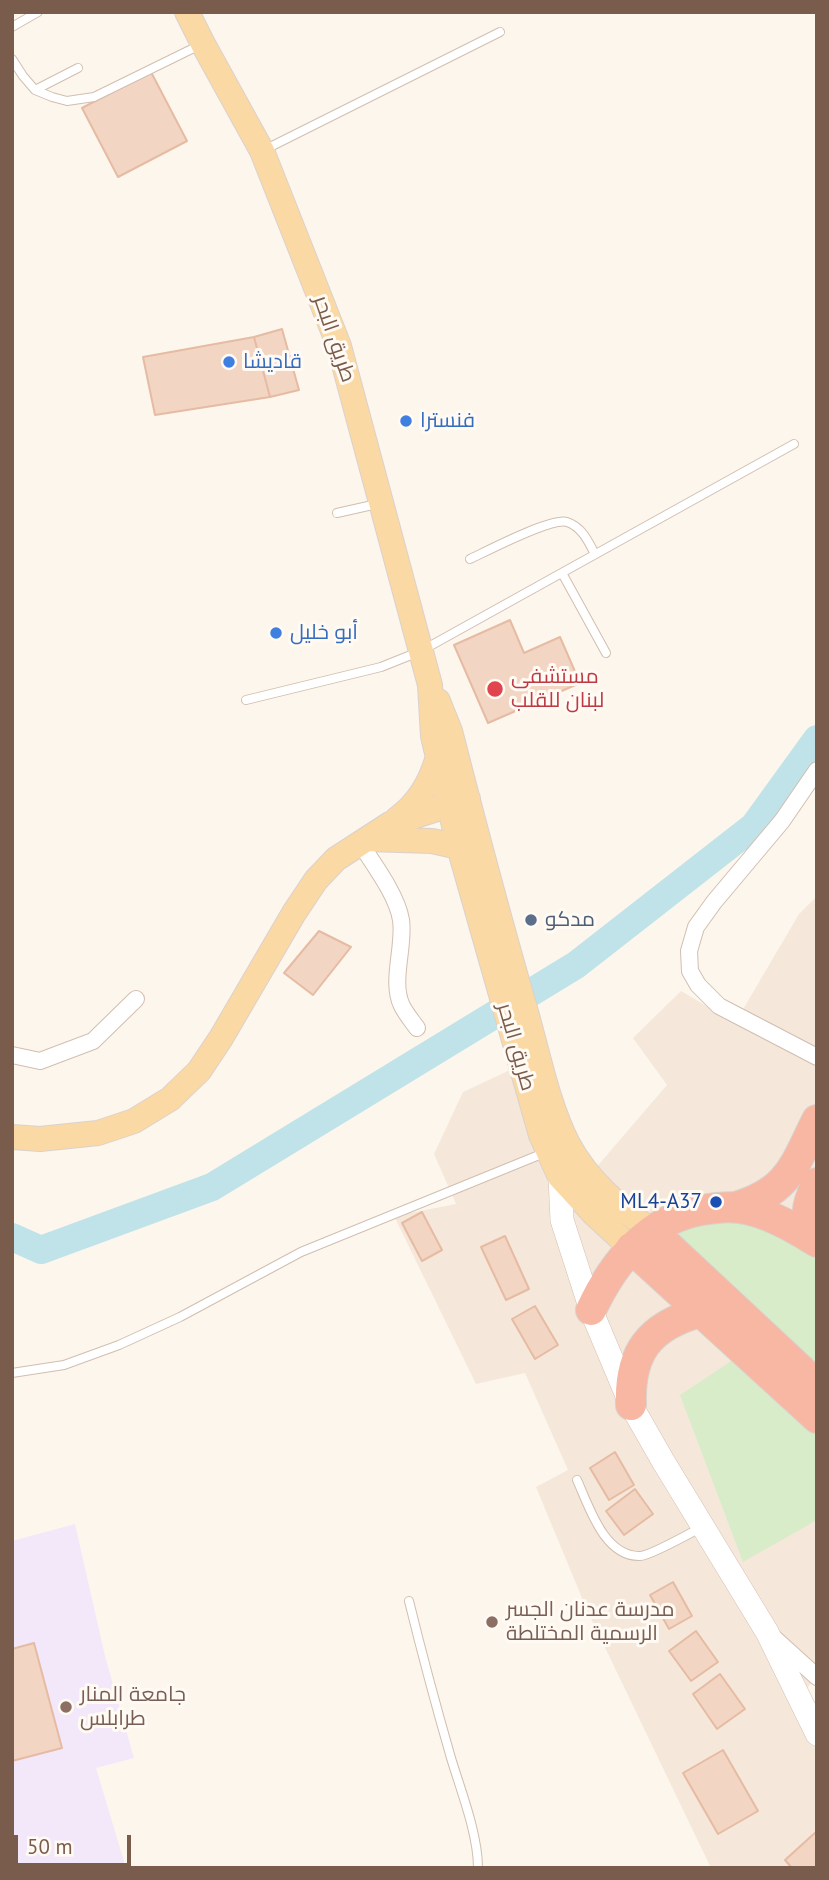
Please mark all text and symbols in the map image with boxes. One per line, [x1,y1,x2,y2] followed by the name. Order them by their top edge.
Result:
[307,292,361,386] street label: طريق البحر
[243,349,302,375] place label: قاديشا
[221,354,237,370] marker: قاديشا
[420,408,475,434] place label: فنسترا
[398,413,414,429] marker: فنسترا
[290,620,358,646] place label: أبو خليل
[268,625,284,641] marker: أبو خليل
[511,664,604,714] place label: مستشفى لبنان للقلب
[485,679,505,699] marker: مستشفى لبنان للقلب
[545,907,595,933] place label: مدكو
[523,912,539,928] marker: مدكو
[491,1000,541,1094] street label: طريق البحر
[620,1189,702,1215] place label: ML4-A37
[708,1194,724,1210] marker: ML4-A37
[506,1597,675,1647] place label: مدرسة عدنان الجسر الرسمية المختلطة
[484,1614,500,1630] marker: مدرسة عدنان الجسر الرسمية المختلطة
[80,1682,186,1732] place label: جامعة المنار طرابلس
[58,1699,74,1715] marker: جامعة المنار طرابلس
[18,1820,135,1864] scale bar
[27,1833,73,1860] text: 50 m

